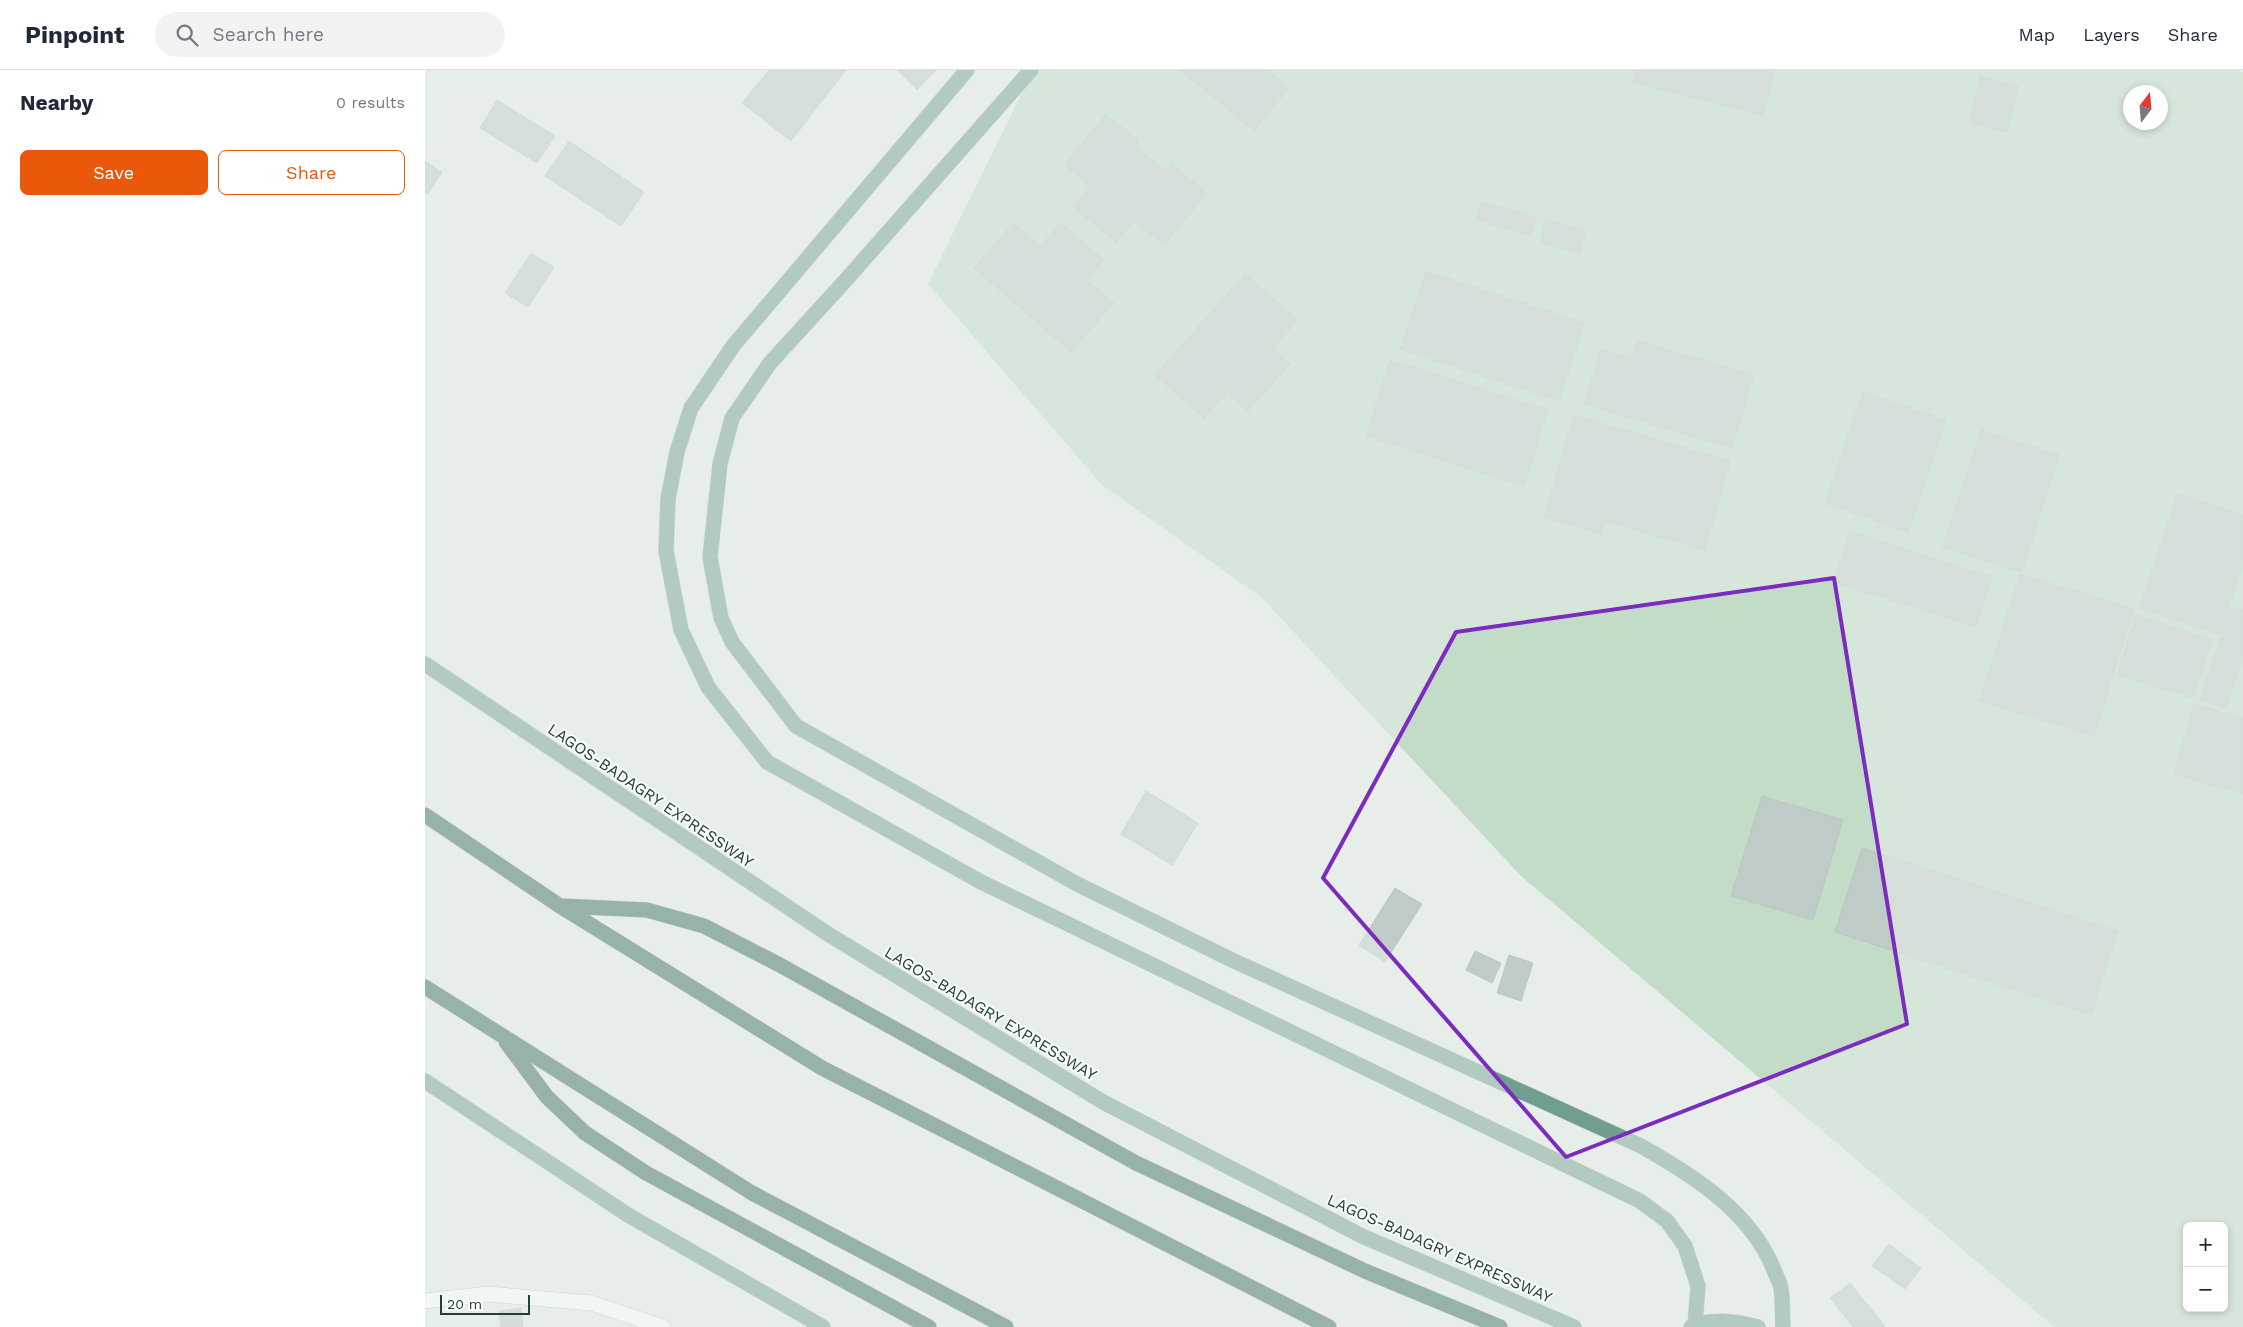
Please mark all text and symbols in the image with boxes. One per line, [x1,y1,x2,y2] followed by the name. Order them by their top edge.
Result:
[155,12,505,57] search box
[25,21,125,49] text: Pinpoint
[173,21,201,49] icon: search
[213,23,324,46] text: Search here
[2018,24,2055,45] text: Map
[2083,24,2140,45] text: Layers
[2168,24,2218,45] text: Share
[2123,85,2168,130] north arrow
[20,90,93,115] text: Nearby
[336,93,405,112] text: 0 results
[20,150,208,195] button: Save
[218,150,405,195] button: Share
[544,719,757,872] street label: LAGOS-BADAGRY EXPRESSWAY
[881,942,1100,1084] street label: LAGOS-BADAGRY EXPRESSWAY
[1324,1190,1555,1307] street label: LAGOS-BADAGRY EXPRESSWAY
[2183,1222,2228,1312] map controls
[2183,1222,2228,1267] button: +
[2183,1267,2228,1312] button: −
[440,1292,530,1315] scale bar
[447,1296,482,1312] text: 20 m

